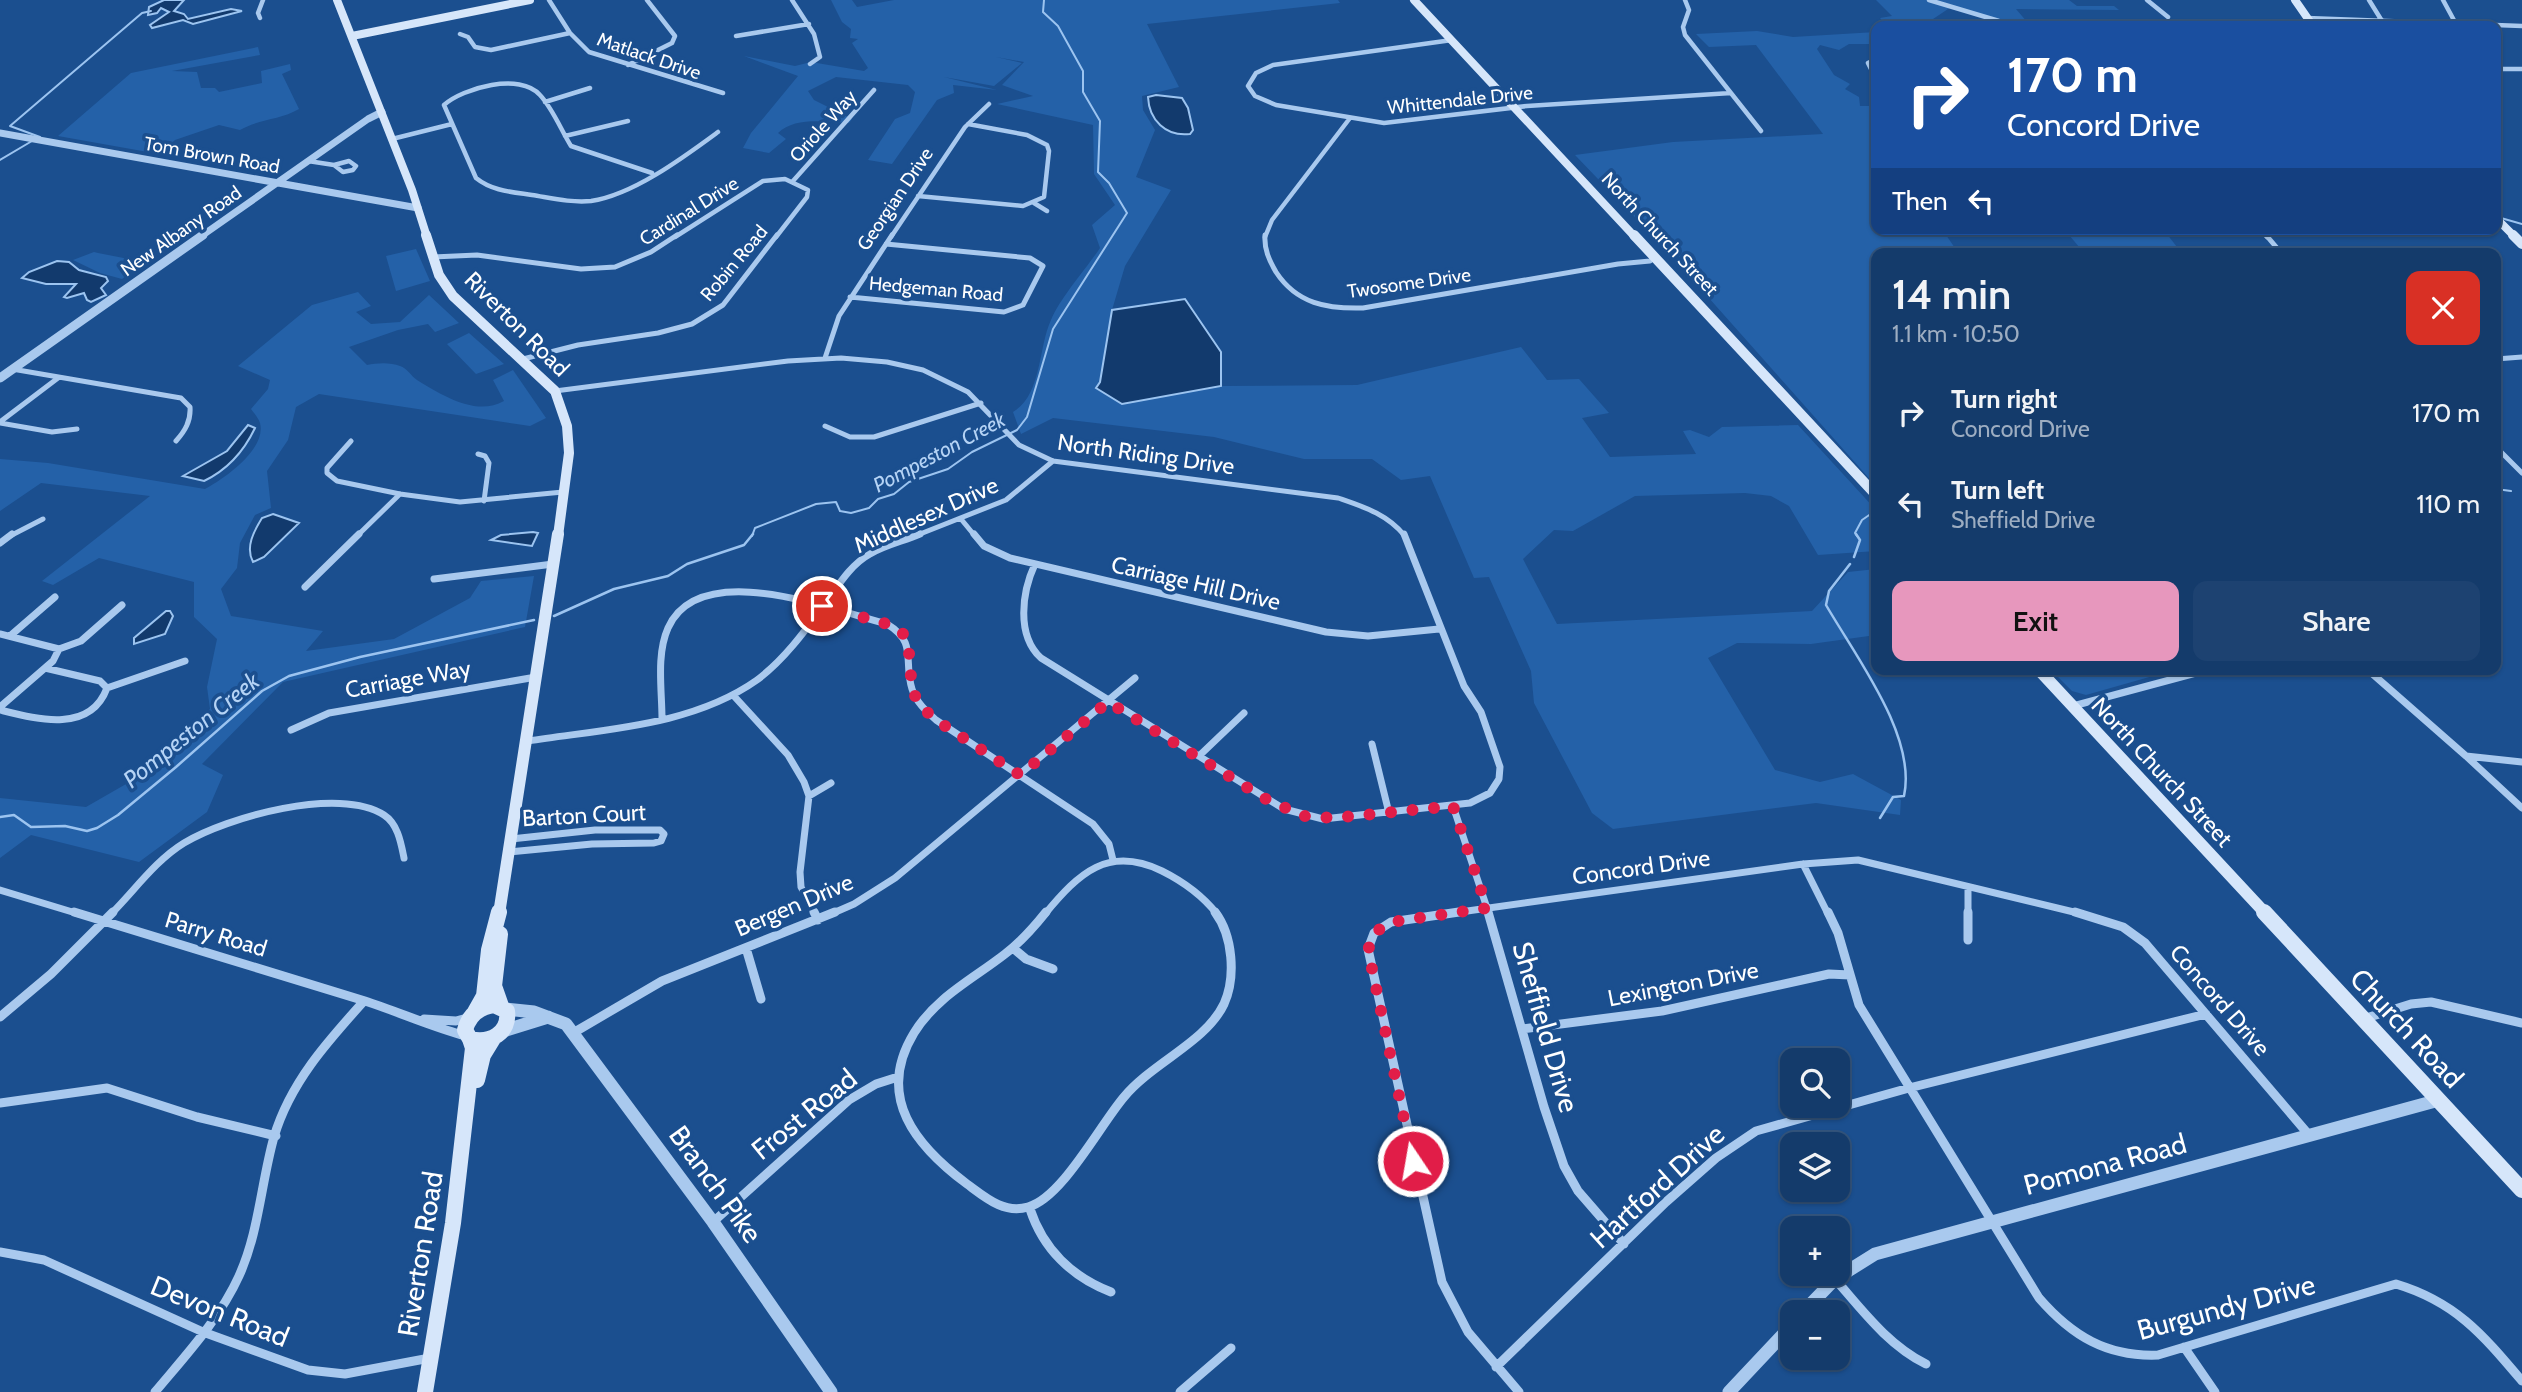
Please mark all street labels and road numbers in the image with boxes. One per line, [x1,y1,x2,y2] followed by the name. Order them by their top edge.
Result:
[594,27,704,85] street label: Matlack Drive
[1386,81,1534,119] street label: Whittendale Drive
[785,85,862,167] street label: Oriole Way
[142,132,282,178] street label: Tom Brown Road
[852,143,938,255] street label: Georgian Drive
[1597,168,1723,301] street label: North Church Street
[635,171,743,251] street label: Cardinal Drive
[116,181,246,281] street label: New Albany Road
[696,220,772,306] street label: Robin Road
[1346,263,1472,303] street label: Twosome Drive
[459,266,575,382] street label: Riverton Road
[868,272,1004,306] street label: Hedgeman Road
[1056,428,1237,480] street label: North Riding Drive
[850,471,1003,559] street label: Middlesex Drive
[1109,550,1283,616] street label: Carriage Hill Drive
[343,654,473,704] street label: Carriage Way
[2086,691,2239,853] street label: North Church Street
[521,798,647,832] street label: Barton Court
[1570,843,1712,891] street label: Concord Drive
[731,868,857,942] street label: Bergen Drive
[162,905,270,963] street label: Parry Road
[1505,938,1587,1116] street label: Sheffield Drive
[2164,938,2276,1062] street label: Concord Drive
[1605,956,1761,1012] street label: Lexington Drive
[2343,961,2471,1095] street label: Church Road
[745,1061,863,1167] street label: Frost Road
[1583,1117,1731,1255] street label: Hartford Drive
[662,1119,770,1249] street label: Branch Pike
[2020,1126,2190,1202] street label: Pomona Road
[390,1169,450,1339] street label: Riverton Road
[2133,1267,2319,1347] street label: Burgundy Drive
[146,1268,294,1354] street label: Devon Road

